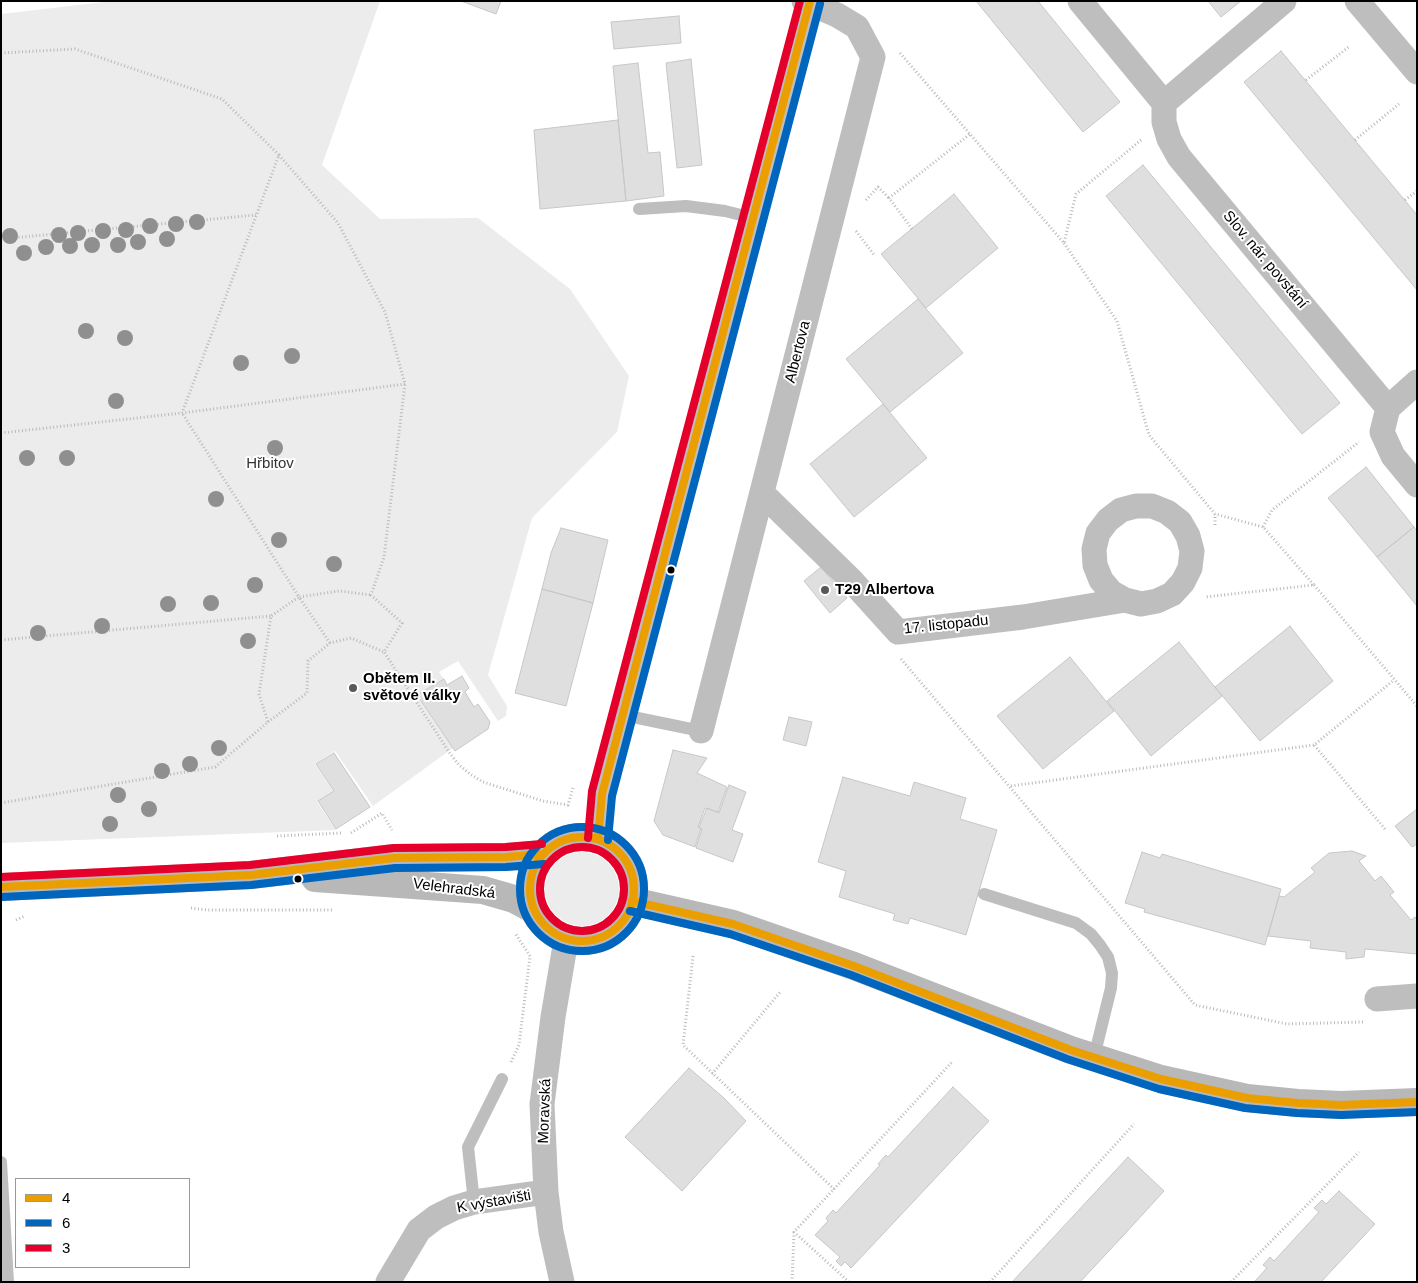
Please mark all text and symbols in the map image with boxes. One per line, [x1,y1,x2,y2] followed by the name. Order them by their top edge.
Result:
[1219,207,1311,313] street label: Slov. nár. povstání
[782,319,814,385] street label: Albertova
[246,455,294,473] park label: Hřbitov
[666,565,676,575] unlabelled marker
[835,581,934,599] place label: T29 Albertova
[819,584,831,596] marker: T29 Albertova
[903,612,989,638] street label: 17. listopadu
[363,670,461,705] place label: Obětem II. světové války
[347,682,359,694] marker: Obětem II. světové války
[293,874,303,884] unlabelled marker
[412,875,496,903] street label: Velehradská
[535,1078,555,1144] street label: Moravská
[15,1178,190,1268] legend
[455,1187,533,1217] street label: K výstavišti
[62,1189,70,1206] text: 4
[62,1214,70,1231] text: 6
[62,1239,70,1256] text: 3

